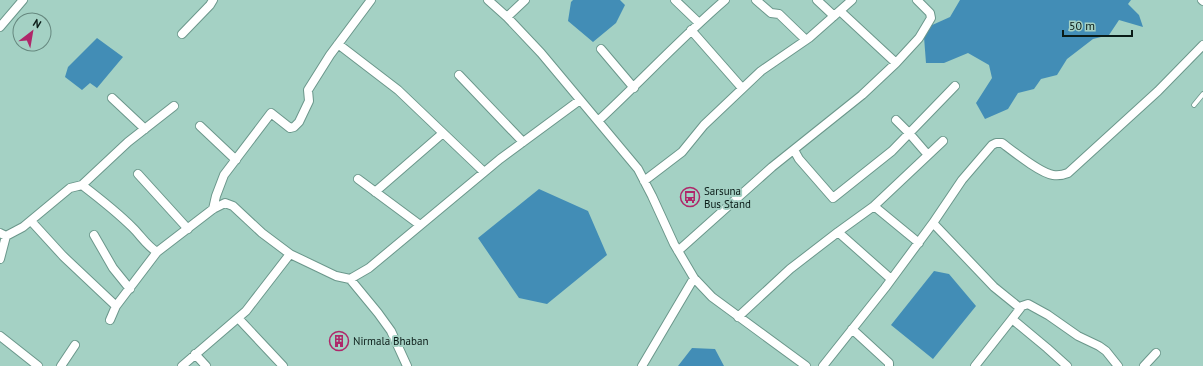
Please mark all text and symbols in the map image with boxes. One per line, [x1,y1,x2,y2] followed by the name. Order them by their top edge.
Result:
[12,12,52,52] north arrow
[1063,12,1132,38] scale bar
[30,16,44,31] text: N
[1069,18,1095,33] text: 50 m
[704,184,751,211] place label: Sarsuna Bus Stand
[679,186,701,208] bus stop icon: Sarsuna Bus Stand
[328,330,350,352] building icon: Nirmala Bhaban
[353,334,428,348] place label: Nirmala Bhaban

